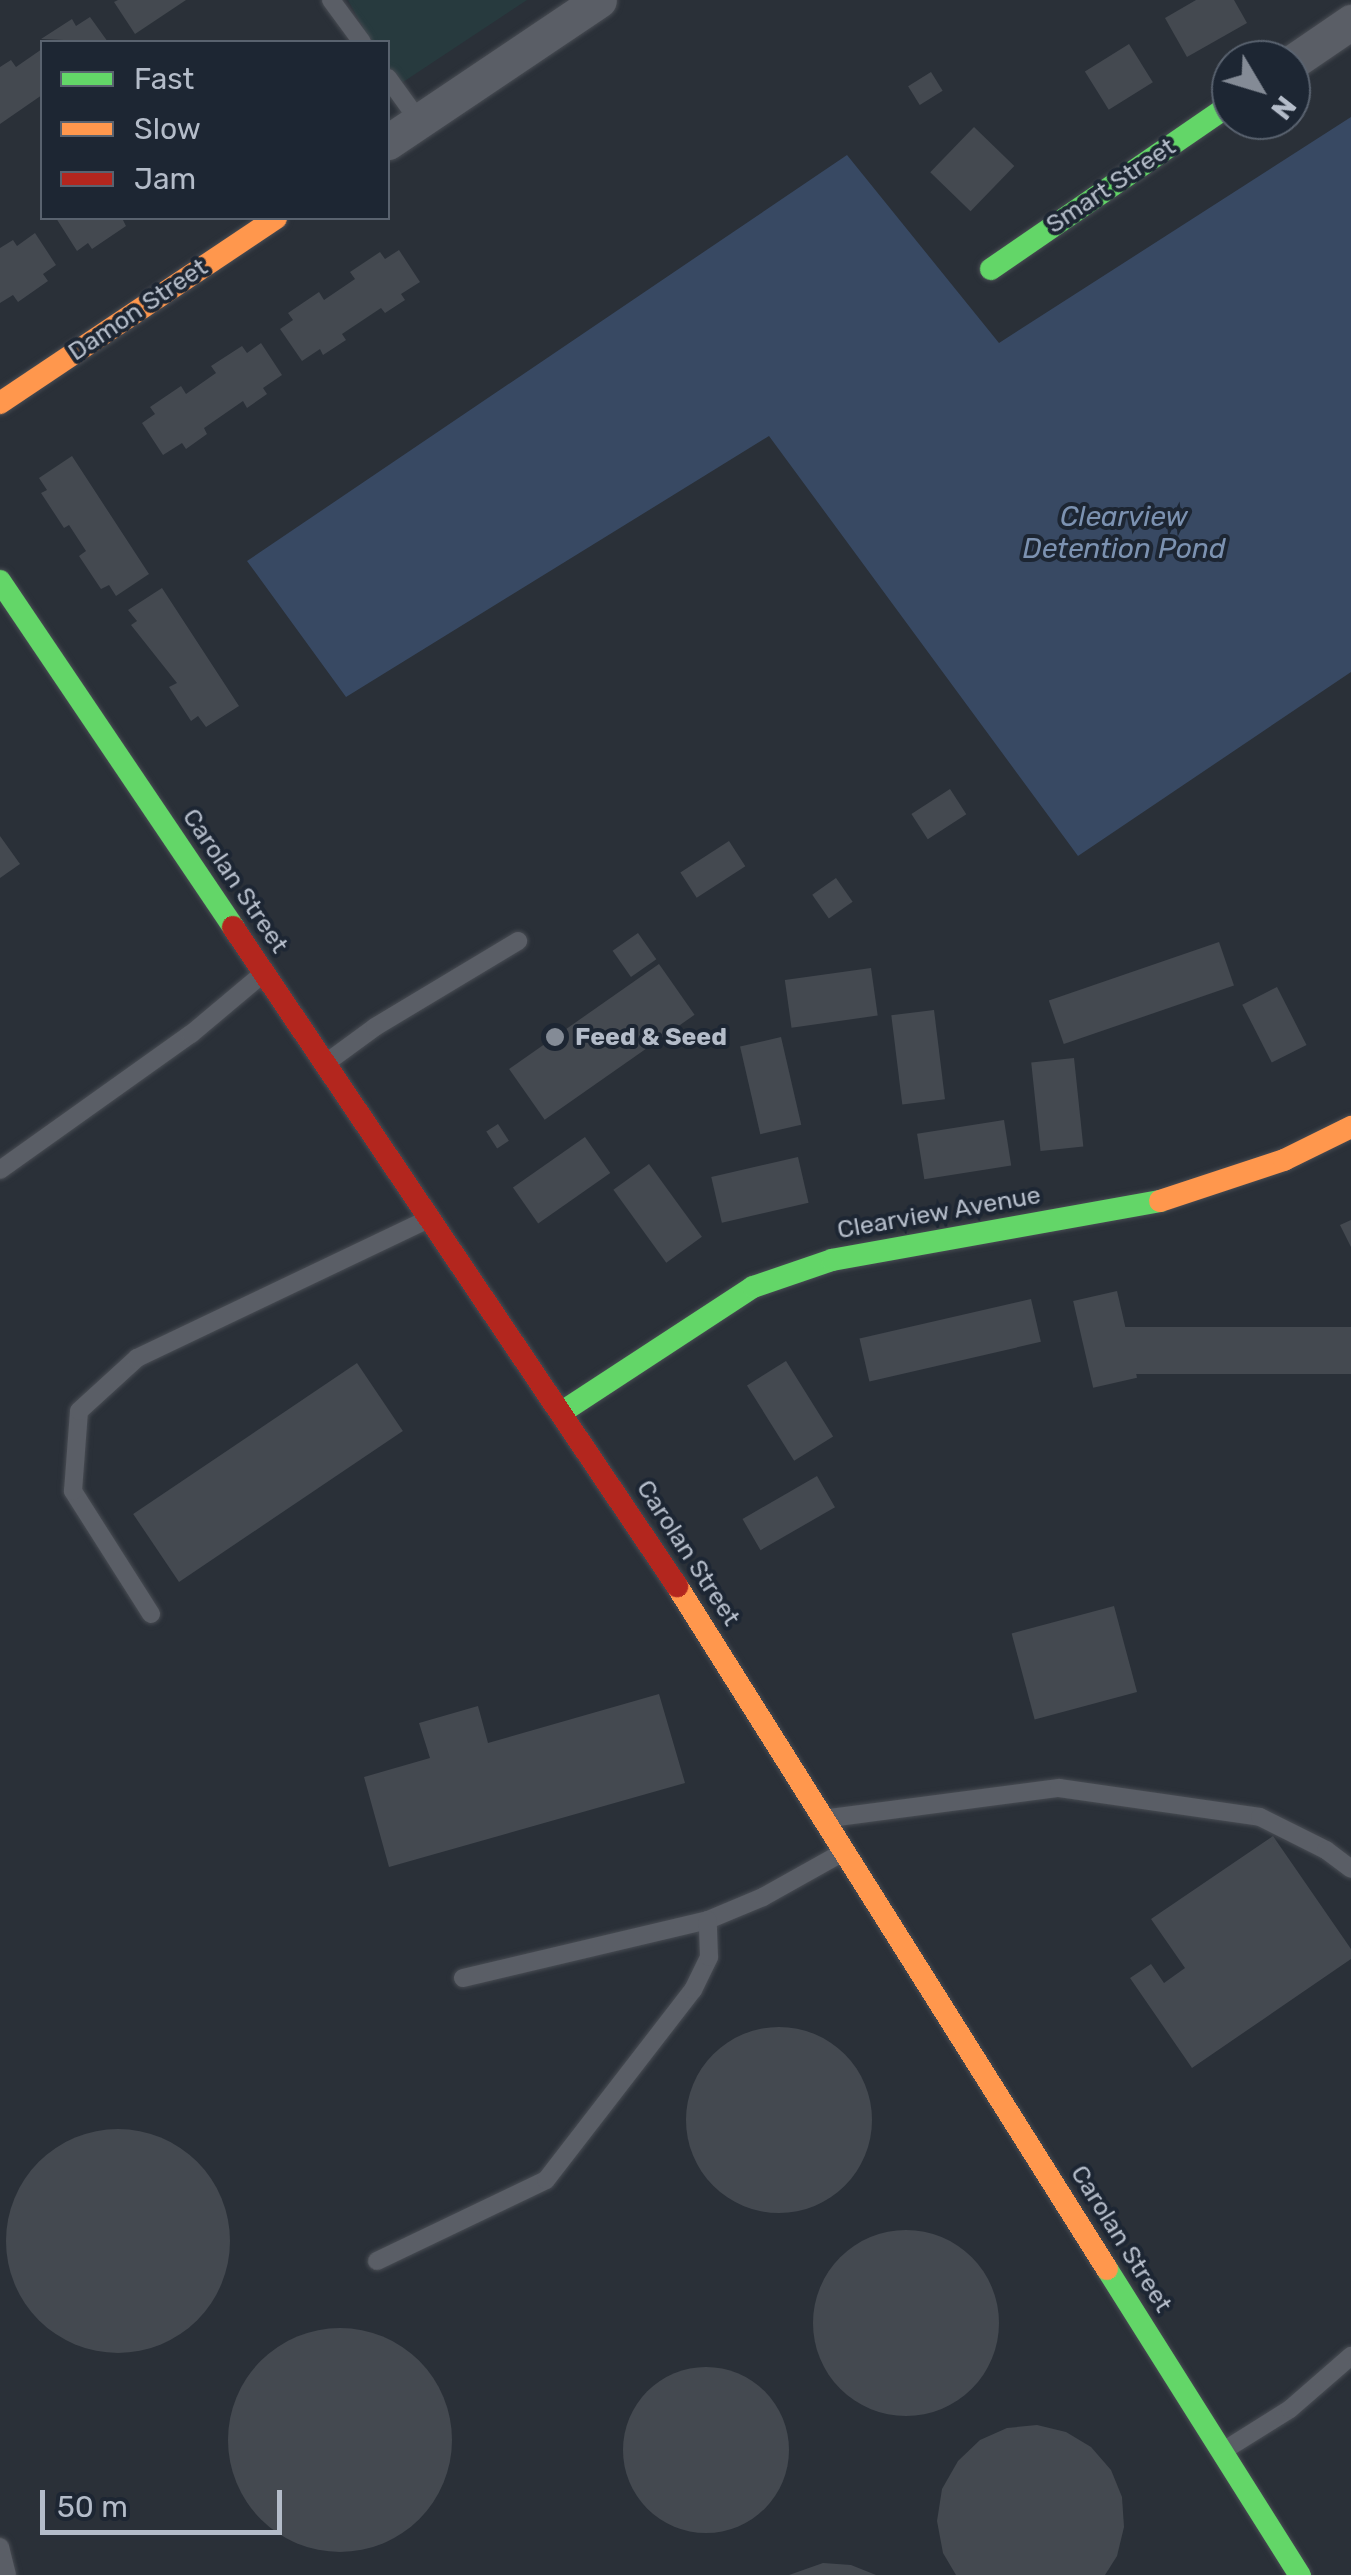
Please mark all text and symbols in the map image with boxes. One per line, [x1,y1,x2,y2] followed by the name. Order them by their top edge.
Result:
[40,40,390,220] legend
[1211,40,1311,140] north arrow
[134,61,194,97] text: Fast
[1264,89,1303,126] text: N
[134,111,201,147] text: Slow
[1041,132,1181,240] street label: Smart Street
[134,161,196,197] text: Jam
[63,253,213,367] street label: Damon Street
[1022,500,1226,566] water label: Clearview Detention Pond
[176,803,294,959] street label: Carolan Street
[575,1022,727,1052] place label: Feed & Seed
[544,1026,566,1048] marker: Feed & Seed
[834,1180,1044,1246] street label: Clearview Avenue
[630,1475,746,1631] street label: Carolan Street
[1064,2160,1178,2318] street label: Carolan Street
[45,2470,288,2532] scale bar
[57,2489,128,2525] text: 50 m

